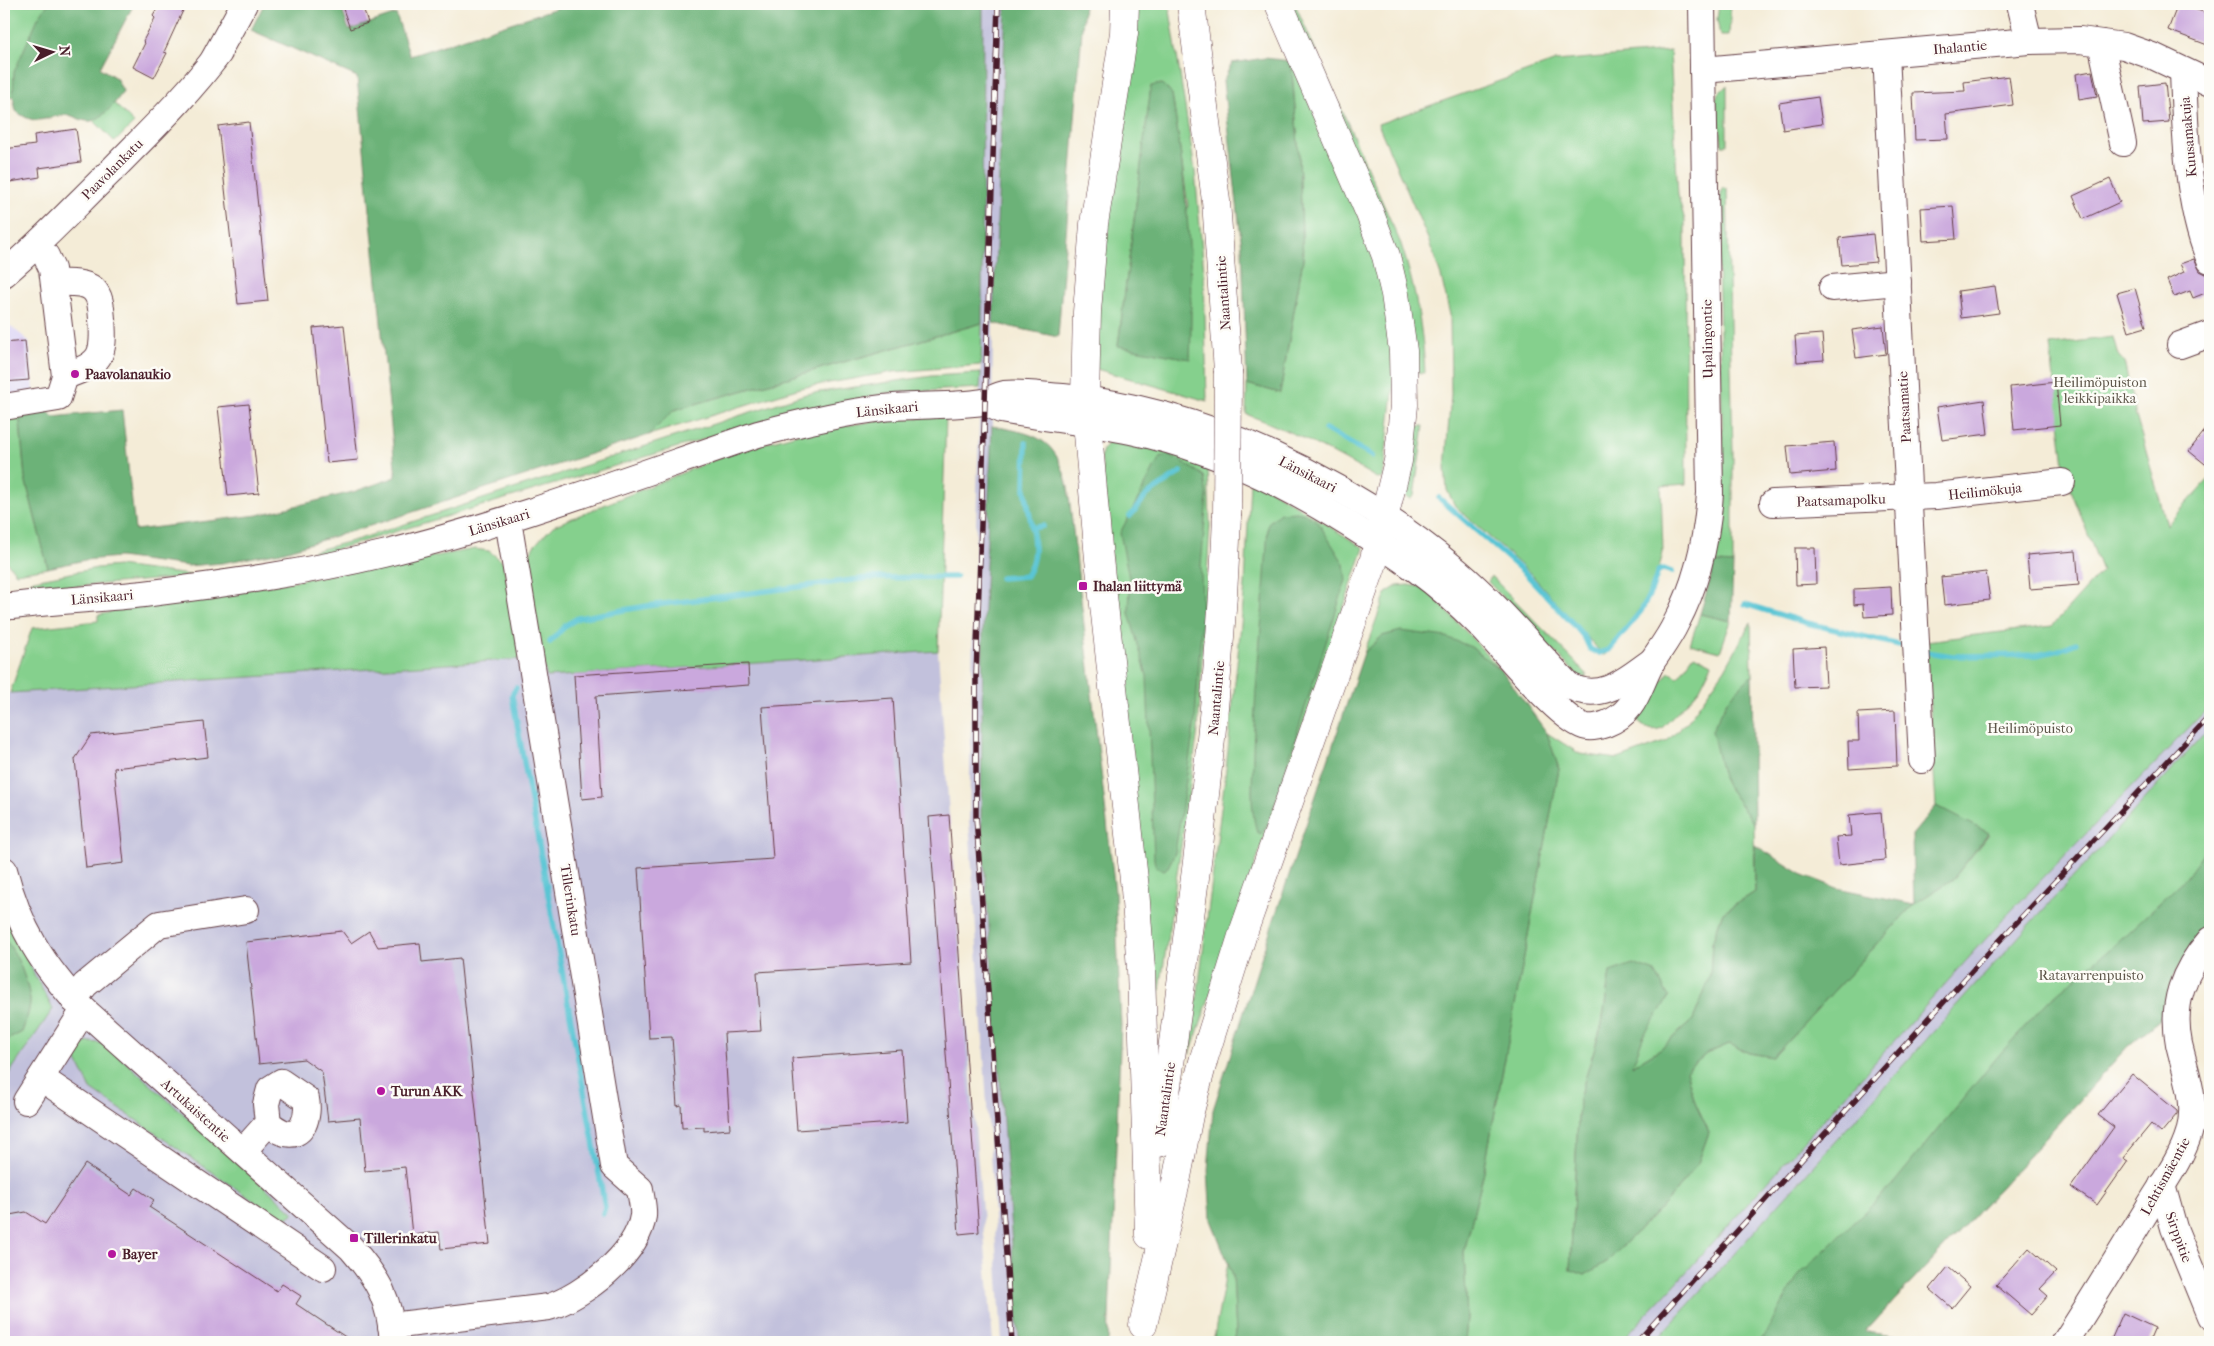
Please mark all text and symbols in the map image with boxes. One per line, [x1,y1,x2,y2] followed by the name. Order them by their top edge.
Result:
[28,28,78,78] north arrow
[1932,37,1988,58] street label: Ihalantie
[56,45,73,57] text: N
[2176,96,2200,178] street label: Kuusamakuja
[78,135,147,204] street label: Paavolankatu
[1212,255,1235,331] street label: Naantalintie
[1698,299,1717,379] street label: Upalingontie
[85,366,171,383] place label: Paavolanaukio
[69,368,81,380] marker: Paavolanaukio
[1894,371,1915,443] street label: Paatsamatie
[2053,374,2147,407] park label: Heilimöpuiston leikkipaikka
[855,398,919,421] street label: Länsikaari
[1276,453,1340,496] street label: Länsikaari
[1947,479,2023,504] street label: Heilimökuja
[1796,490,1886,511] street label: Paatsamapolku
[467,505,532,540] street label: Länsikaari
[1093,578,1182,595] place label: Ihalan liittymä
[1077,580,1089,592] marker: Ihalan liittymä
[70,586,134,609] street label: Länsikaari
[1205,660,1228,736] street label: Naantalintie
[1987,720,2073,737] park label: Heilimöpuisto
[556,863,585,937] street label: Tillerinkatu
[2038,967,2144,984] park label: Ratavarrenpuisto
[1152,1061,1179,1137] street label: Naantalintie
[157,1074,234,1146] street label: Artukaistentie
[390,1083,463,1100] place label: Turun AKK
[375,1085,387,1097] marker: Turun AKK
[2137,1134,2194,1218] street label: Lehtismäentie
[2162,1209,2196,1265] street label: Sirppitie
[363,1230,437,1247] place label: Tillerinkatu
[348,1232,360,1244] marker: Tillerinkatu
[122,1246,158,1263] place label: Bayer
[106,1248,118,1260] marker: Bayer

